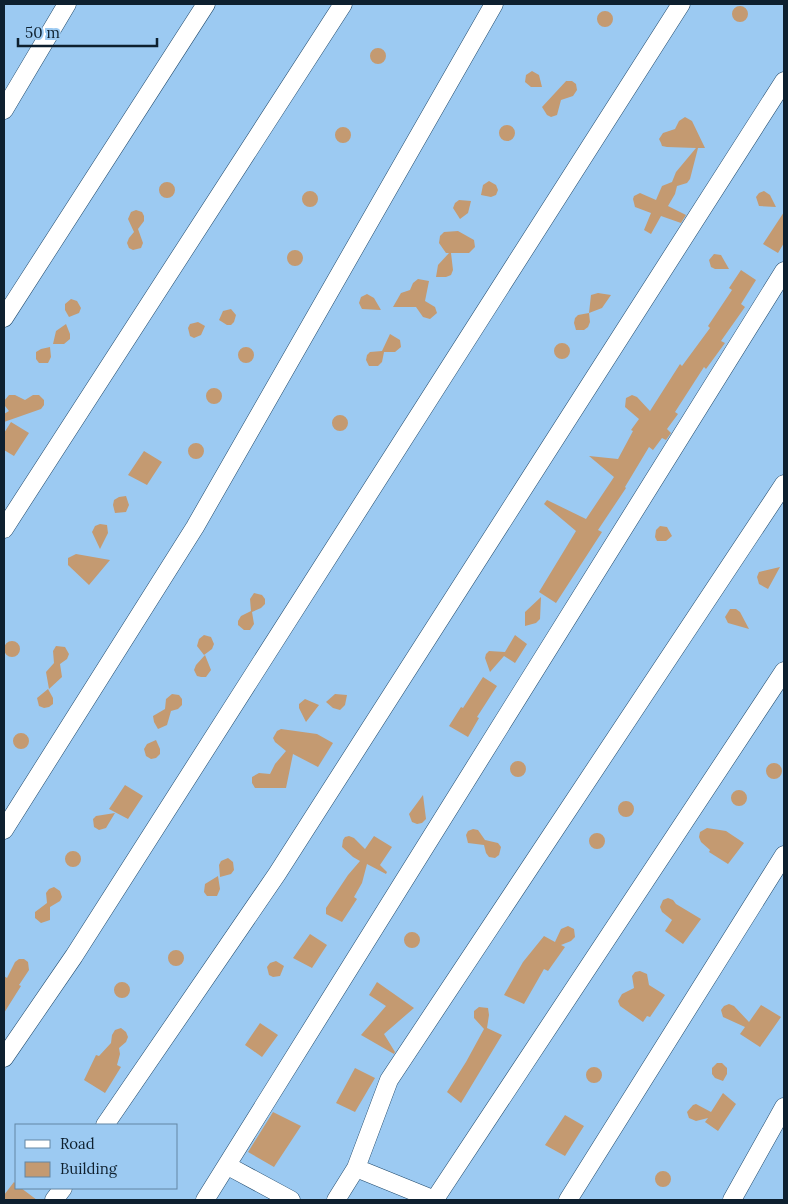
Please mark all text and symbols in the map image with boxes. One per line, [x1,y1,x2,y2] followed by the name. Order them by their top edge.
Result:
[18,15,156,47] scale bar
[25,23,60,42] text: 50 m
[15,1124,178,1189] legend
[60,1134,95,1153] text: Road
[60,1159,118,1178] text: Building

